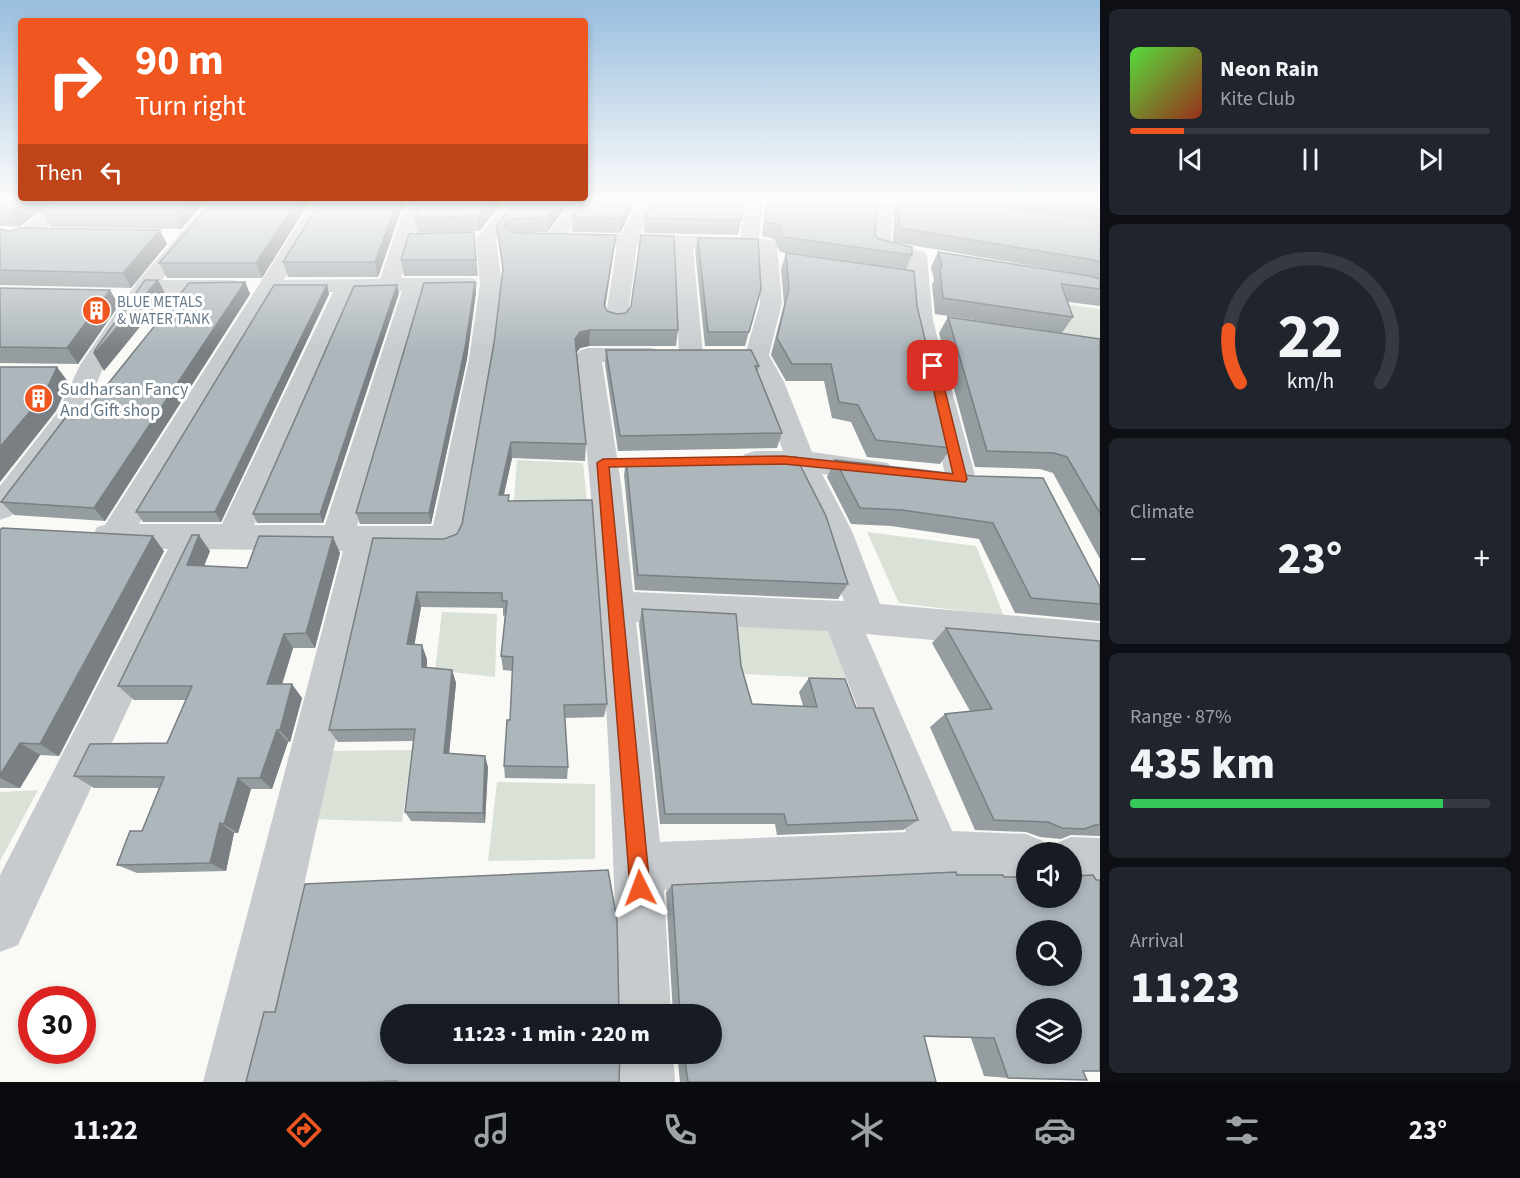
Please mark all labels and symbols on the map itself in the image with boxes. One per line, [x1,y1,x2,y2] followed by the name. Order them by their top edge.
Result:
[117,292,210,330] place label: BLUE METALS & WATER TANK
[80,295,112,327] building icon: BLUE METALS & WATER TANK
[907,340,958,391] pin
[60,377,189,423] place label: Sudharsan Fancy And Gift shop
[23,383,55,415] building icon: Sudharsan Fancy And Gift shop
[608,856,672,920] position arrow
[18,986,96,1064] speed limit sign: 30

